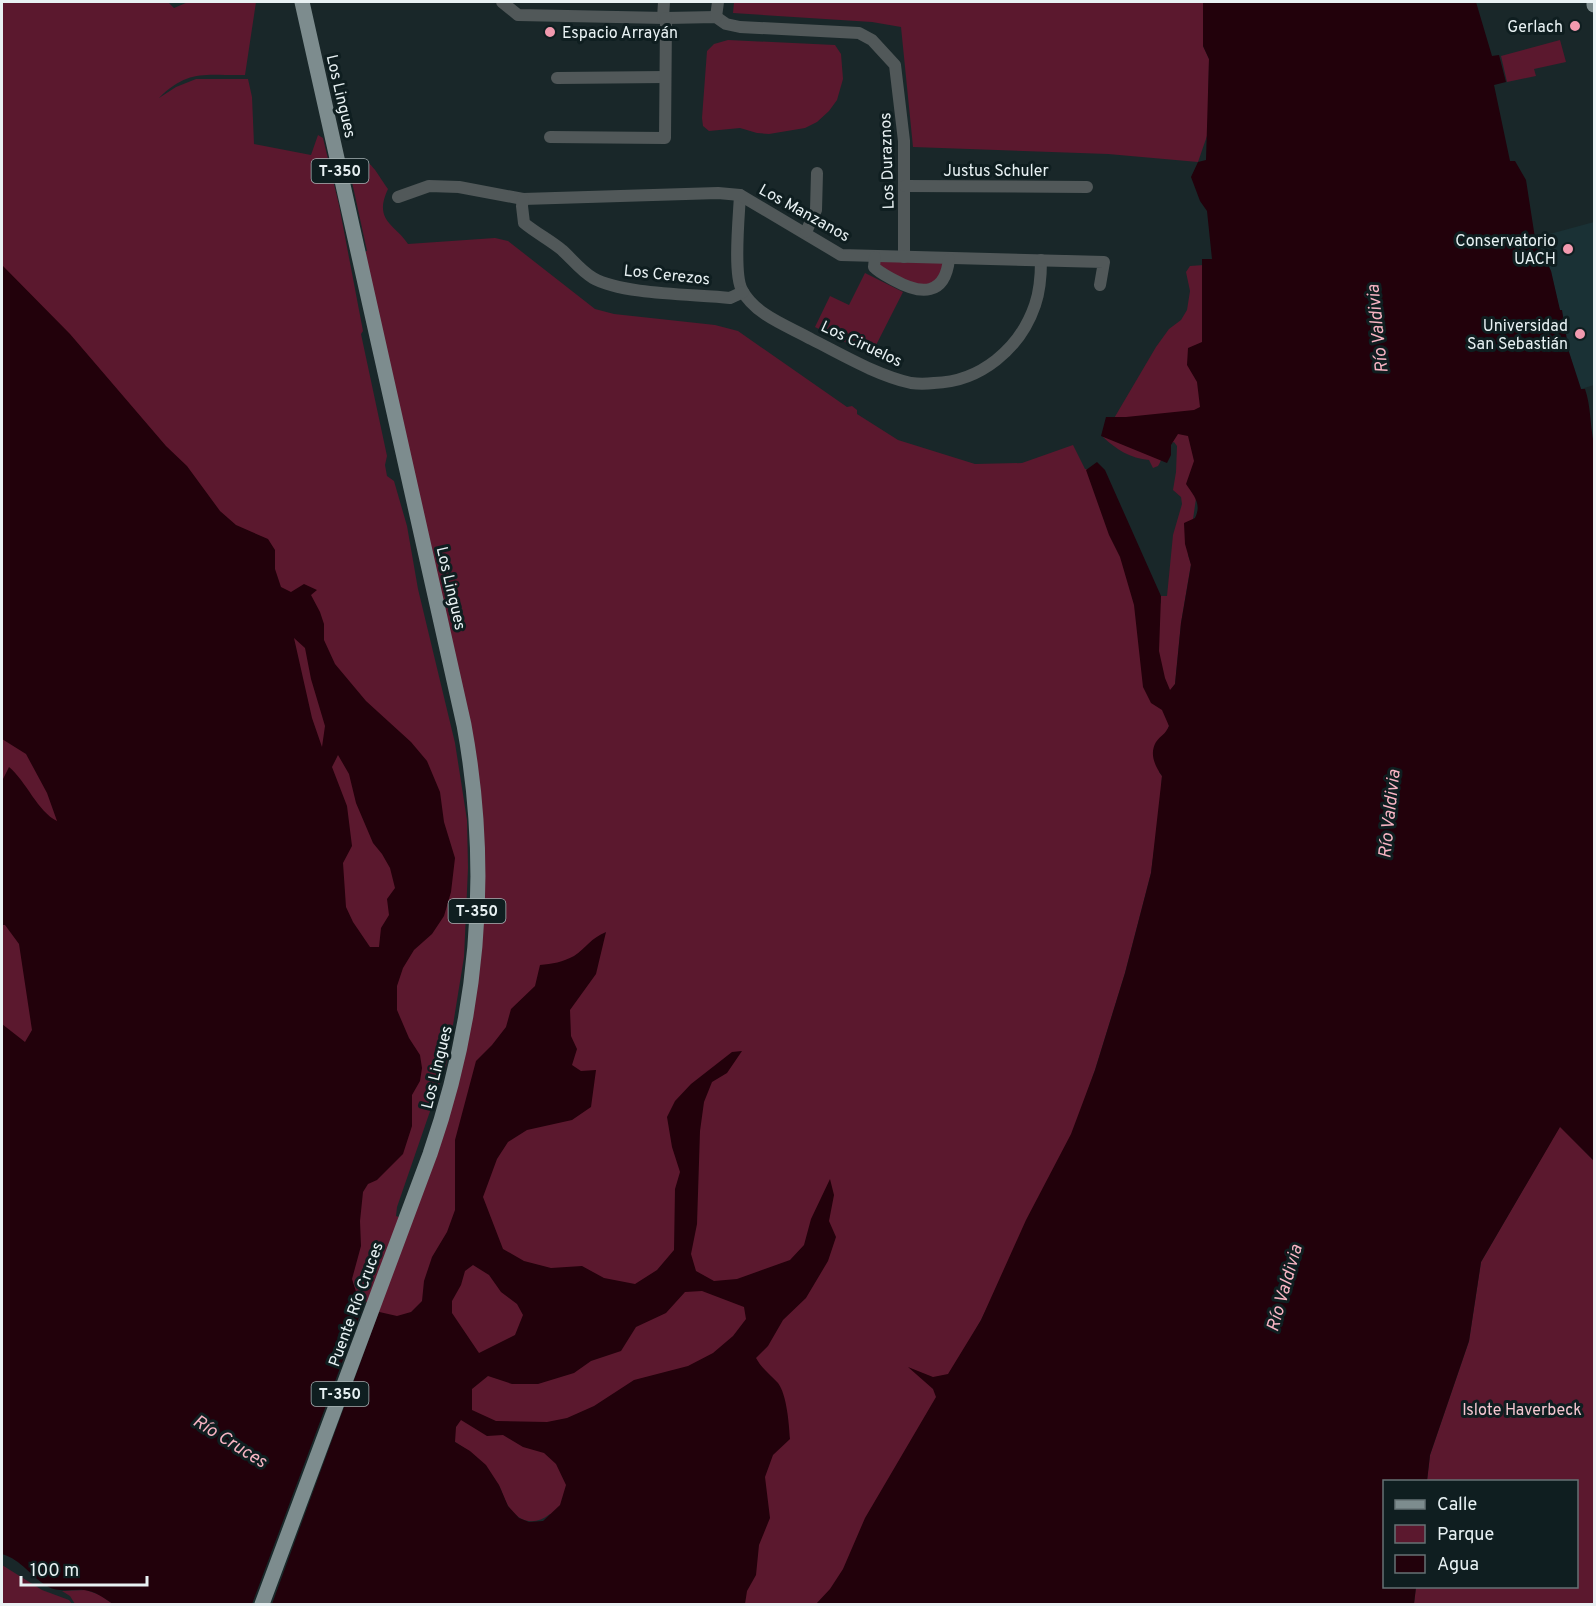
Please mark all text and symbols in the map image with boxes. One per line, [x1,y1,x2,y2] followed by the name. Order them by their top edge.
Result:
[1507,18,1563,38] place label: Gerlach
[1568,19,1582,33] marker: Gerlach
[562,24,678,44] place label: Espacio Arrayán
[543,25,557,39] marker: Espacio Arrayán
[321,53,359,140] street label: Los Lingues
[876,112,900,210] street label: Los Duraznos
[312,159,368,183] road number: T-350
[943,162,1049,182] street label: Justus Schuler
[755,180,853,247] street label: Los Manzanos
[1455,232,1556,270] place label: Conservatorio UACH
[1561,242,1575,256] marker: Conservatorio UACH
[623,262,711,290] street label: Los Cerezos
[1362,282,1395,375] water label: Río Valdivia
[817,317,905,372] street label: Los Ciruelos
[1467,317,1568,355] place label: Universidad San Sebastián
[1573,327,1587,341] marker: Universidad San Sebastián
[431,545,469,632] street label: Los Lingues
[1374,768,1407,860] water label: Río Valdivia
[448,899,506,923] road number: T-350
[418,1024,458,1111] street label: Los Lingues
[325,1240,389,1370] street label: Puente Río Cruces
[1262,1242,1309,1335] water label: Río Valdivia
[312,1382,368,1406] road number: T-350
[1462,1401,1582,1421] park label: Islote Haverbeck
[188,1411,271,1474] water label: Río Cruces
[1383,1480,1578,1588] legend
[1437,1494,1477,1517] text: Calle
[1437,1524,1494,1547] text: Parque
[21,1549,147,1587] scale bar
[1437,1554,1479,1577] text: Agua
[30,1560,79,1583] text: 100 m

